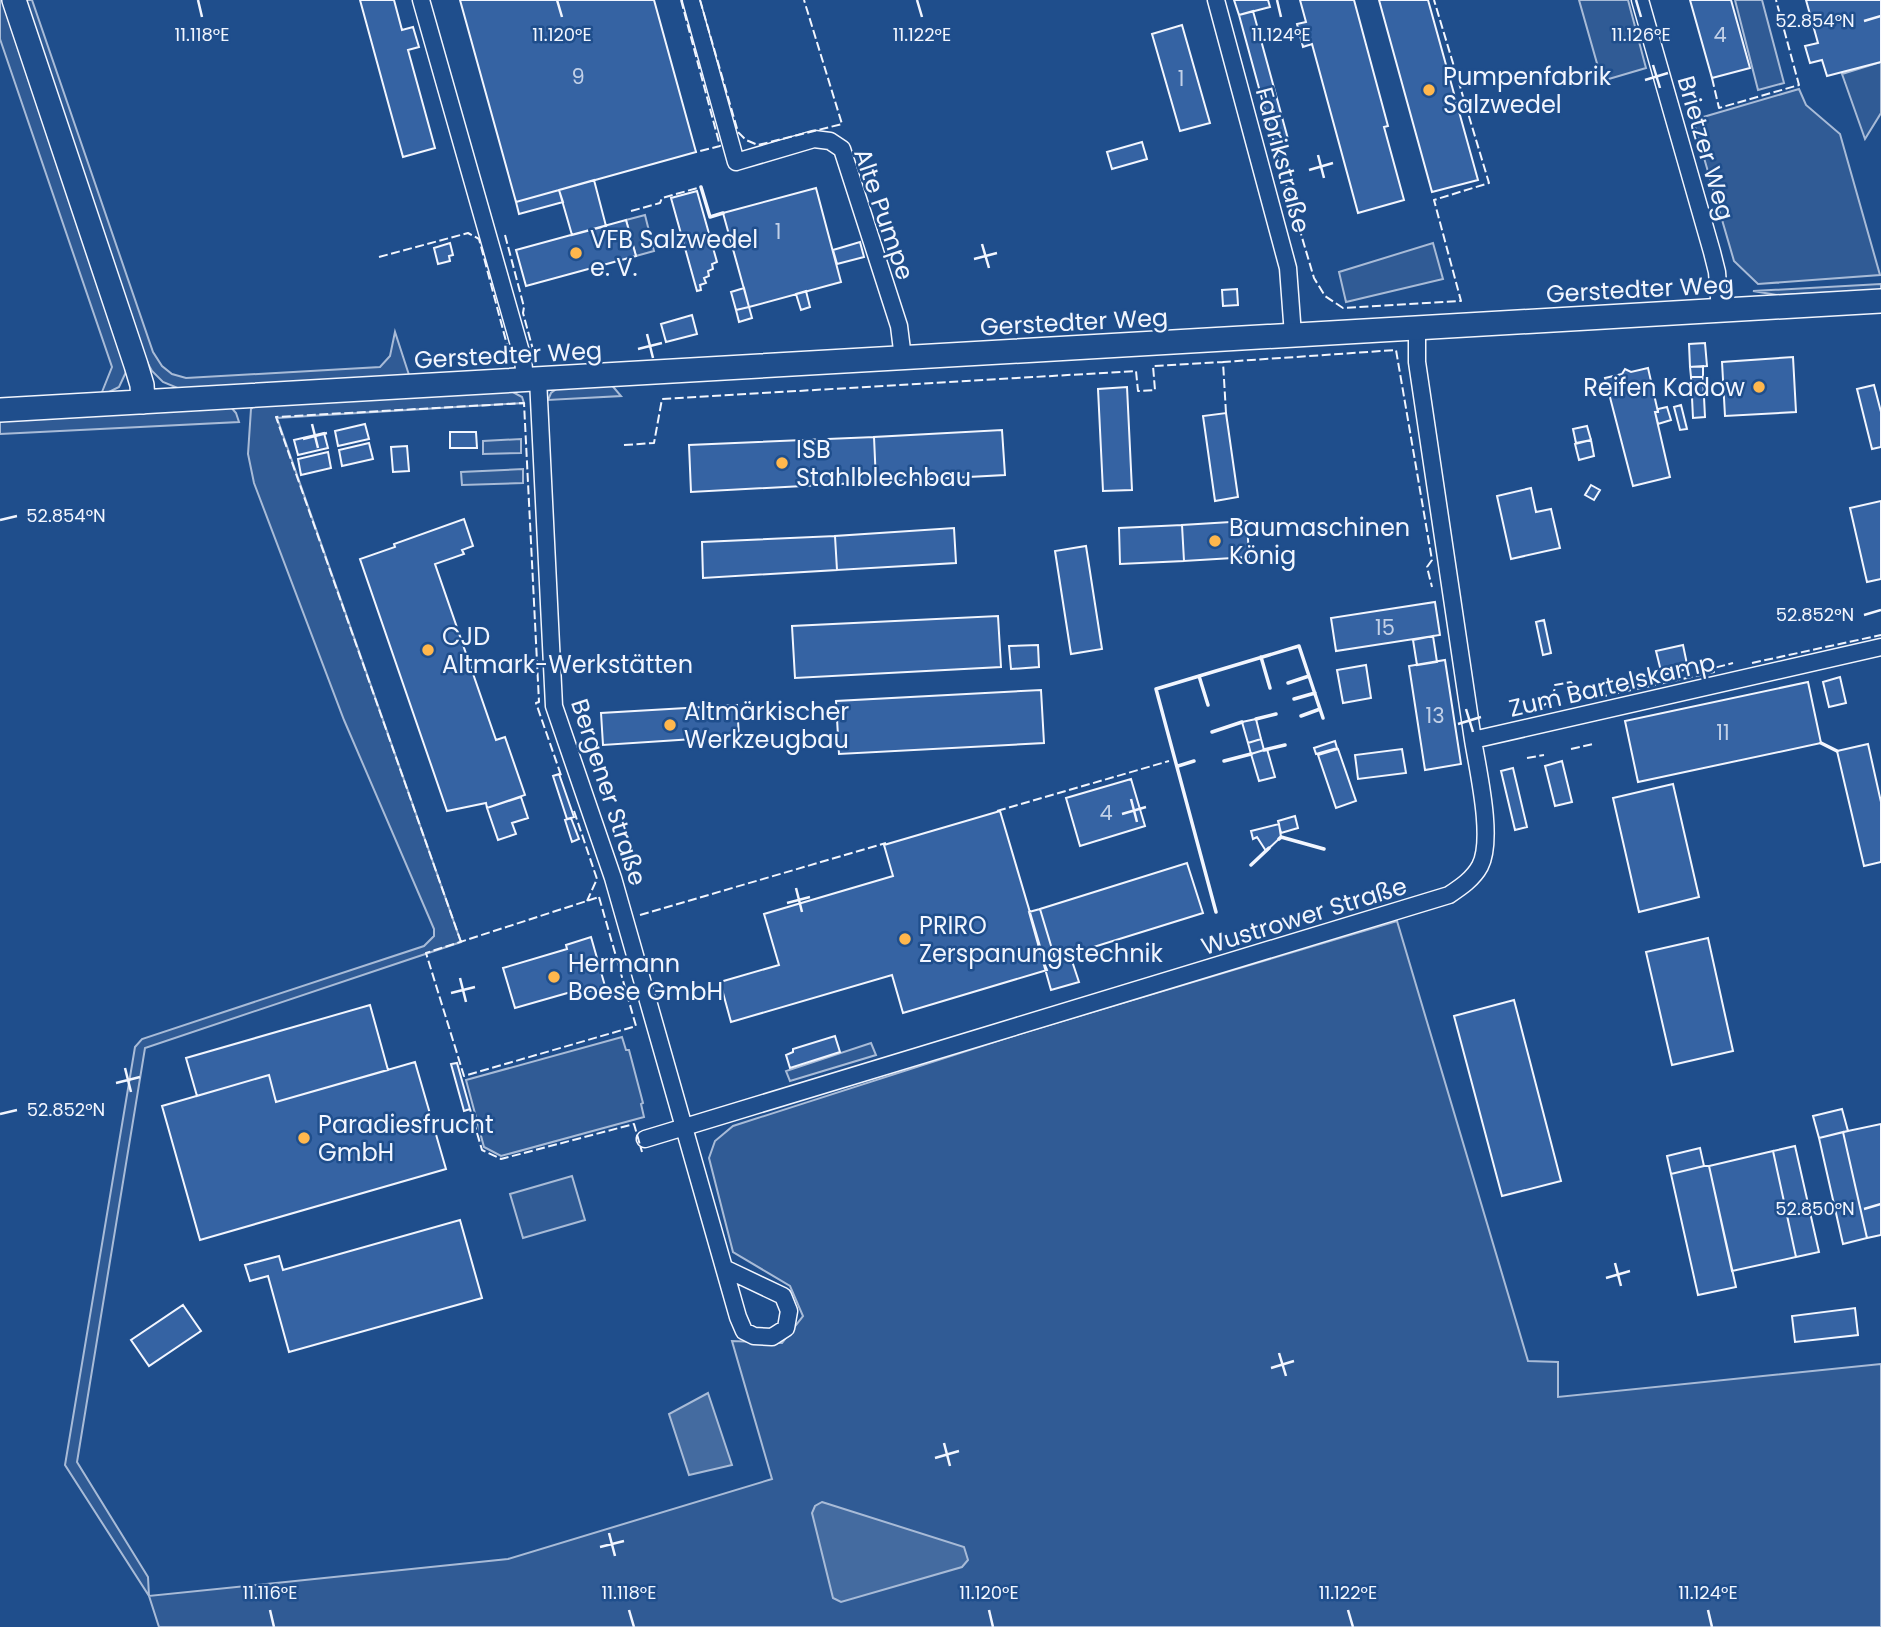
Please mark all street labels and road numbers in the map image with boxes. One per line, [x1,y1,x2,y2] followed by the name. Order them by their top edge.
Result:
[1670,72,1742,224] street label: Brietzer Weg
[1248,84,1318,236] street label: Fabrikstraße
[846,144,922,284] street label: Alte Pumpe
[1545,268,1735,310] street label: Gerstedter Weg
[979,301,1169,343] street label: Gerstedter Weg
[413,334,603,376] street label: Gerstedter Weg
[1506,645,1718,725] street label: Zum Bartelskamp
[563,694,655,890] street label: Bergener Straße
[1197,869,1411,963] street label: Wustrower Straße

